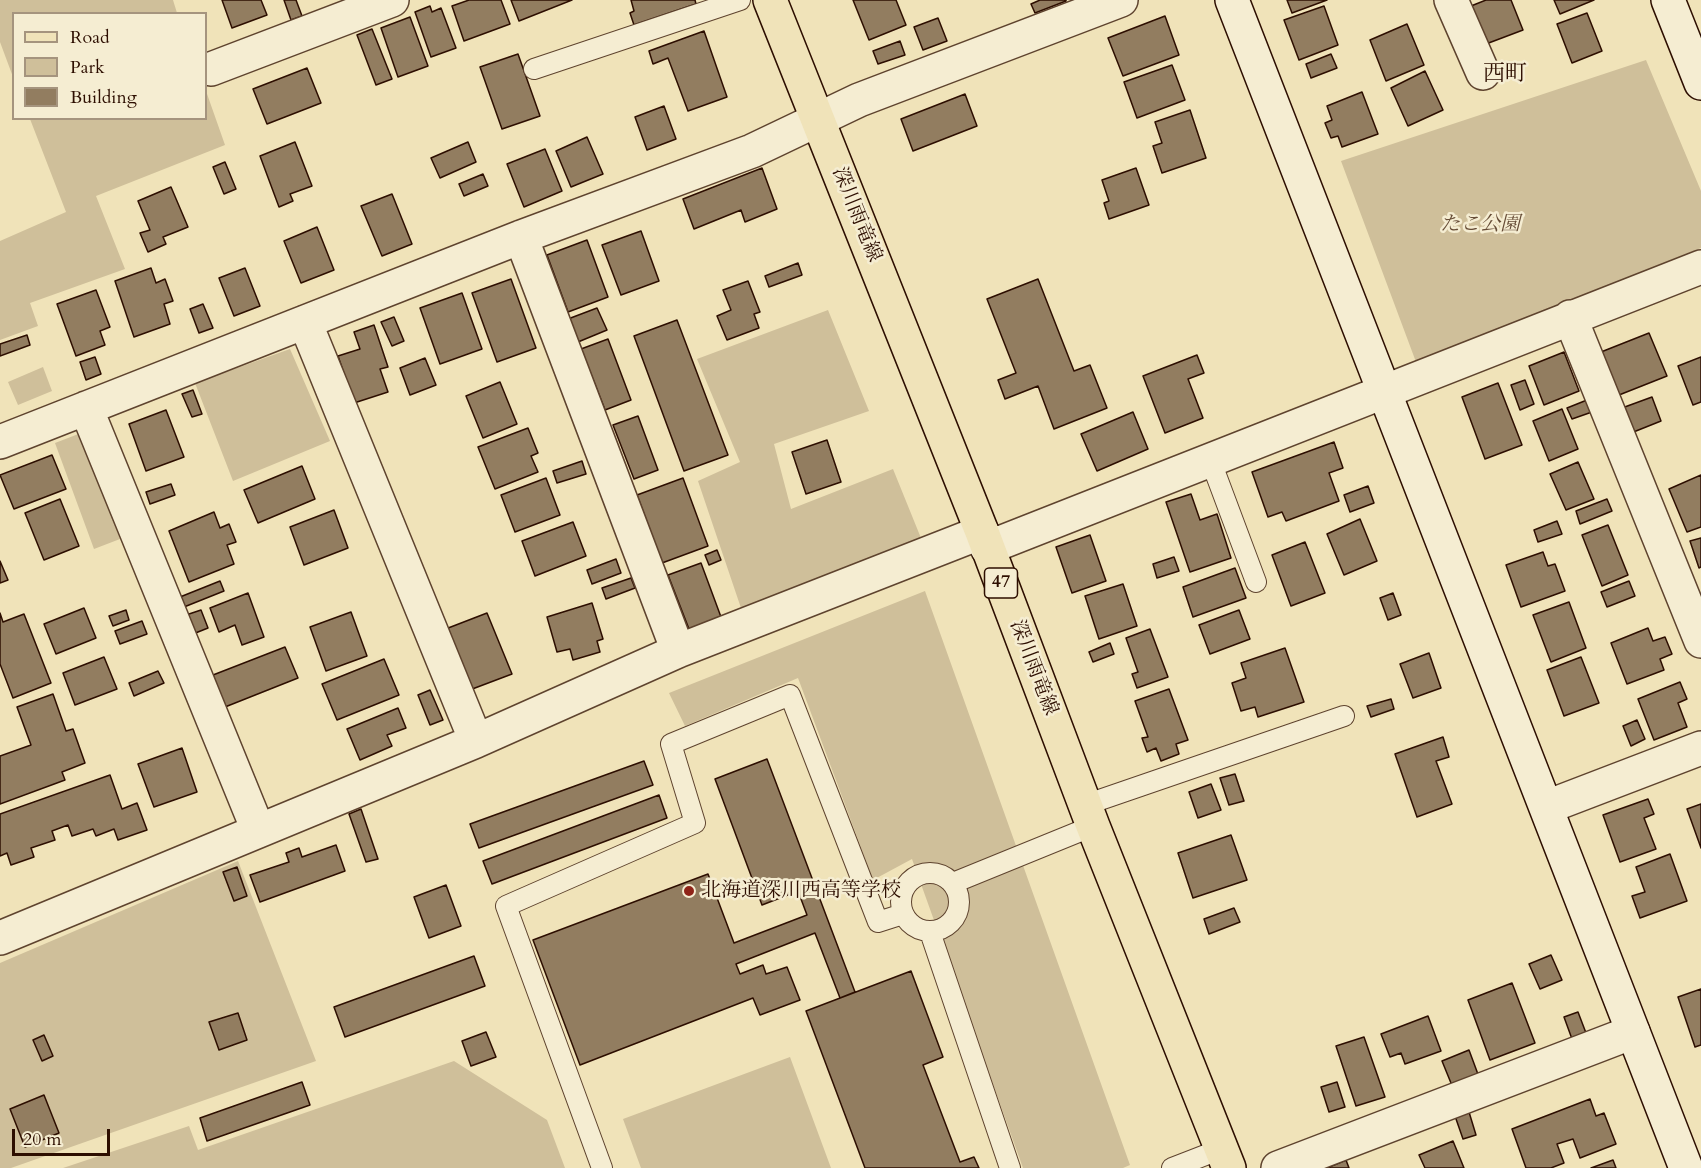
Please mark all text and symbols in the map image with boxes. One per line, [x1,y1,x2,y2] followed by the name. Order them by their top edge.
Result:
[12,12,207,120] legend
[70,25,110,50] text: Road
[70,55,105,80] text: Park
[1483,62,1527,88] district label: 西町
[70,85,137,110] text: Building
[826,164,886,266] street label: 深川雨竜線
[1440,213,1520,237] park label: たこ公園
[984,568,1018,598] road number: 47
[1004,617,1062,719] street label: 深川雨竜線
[701,879,901,903] place label: 北海道深川西高等学校
[682,884,696,898] marker: 北海道深川西高等学校
[15,1117,112,1155] scale bar
[23,1127,62,1152] text: 20 m

